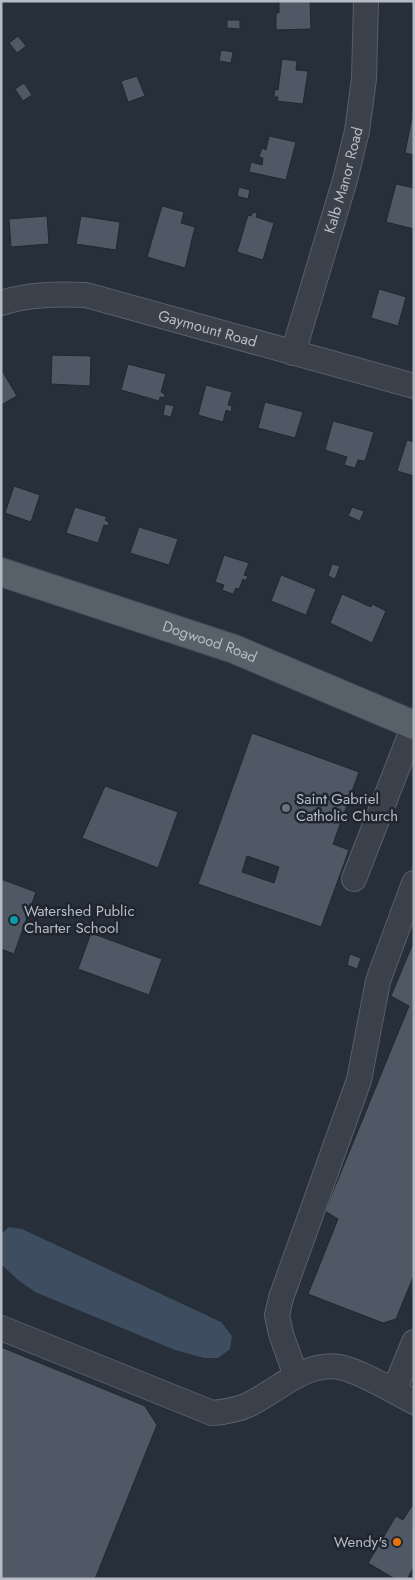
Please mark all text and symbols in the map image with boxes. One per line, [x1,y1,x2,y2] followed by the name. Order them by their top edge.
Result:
[318,125,369,236] street label: Kalb Manor Road
[156,305,259,353] street label: Gaymount Road
[160,615,260,668] street label: Dogwood Road
[296,788,398,827] place label: Saint Gabriel Catholic Church
[280,802,292,814] marker: Saint Gabriel Catholic Church
[24,900,135,939] place label: Watershed Public Charter School
[8,914,20,926] marker: Watershed Public Charter School
[334,1531,387,1553] place label: Wendy's
[391,1536,403,1548] marker: Wendy's

